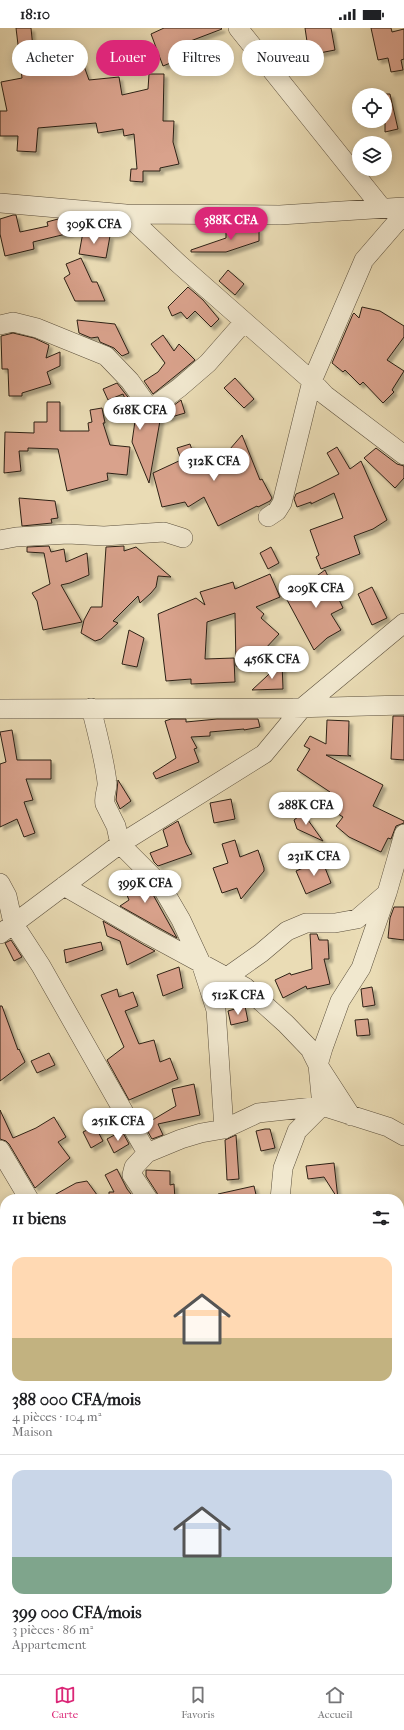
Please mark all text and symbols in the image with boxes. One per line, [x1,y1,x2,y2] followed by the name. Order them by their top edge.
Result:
[20,5,50,23] text: 18:10
[12,40,88,76] chip: Acheter
[96,40,160,76] chip: Louer
[168,40,234,76] chip: Filtres
[242,40,324,76] chip: Nouveau
[352,88,392,176] map controls
[352,88,392,128] button: locate
[352,136,392,176] button: layers
[190,207,272,241] pin: 388K CFA
[53,211,135,245] pin: 309K CFA
[204,212,258,227] text: 388K CFA
[66,216,122,231] text: 309K CFA
[99,397,181,431] pin: 618K CFA
[113,402,167,417] text: 618K CFA
[173,448,255,482] pin: 312K CFA
[188,453,240,468] text: 312K CFA
[275,575,357,609] pin: 209K CFA
[288,580,344,595] text: 209K CFA
[231,646,313,680] pin: 456K CFA
[244,651,300,666] text: 456K CFA
[265,792,347,826] pin: 288K CFA
[278,797,334,812] text: 288K CFA
[273,843,355,877] pin: 231K CFA
[288,848,340,863] text: 231K CFA
[104,870,186,904] pin: 399K CFA
[117,875,173,890] text: 399K CFA
[197,982,279,1016] pin: 512K CFA
[211,987,265,1002] text: 512K CFA
[77,1108,159,1142] pin: 251K CFA
[91,1113,145,1128] text: 251K CFA
[370,1207,392,1229] icon: filters
[12,1208,66,1228] text: 11 biens
[166,1283,238,1355] icon: home
[12,1389,141,1409] text: 388 000 CFA/mois
[12,1409,101,1424] text: 4 pièces · 104 m²
[12,1424,53,1439] text: Maison
[166,1496,238,1568] icon: home
[12,1602,142,1622] text: 399 000 CFA/mois
[12,1622,93,1637] text: 3 pièces · 86 m²
[12,1637,87,1652] text: Appartement
[52,1684,78,1721] tab: Carte
[181,1684,215,1721] tab: Favoris
[318,1684,352,1721] tab: Accueil

